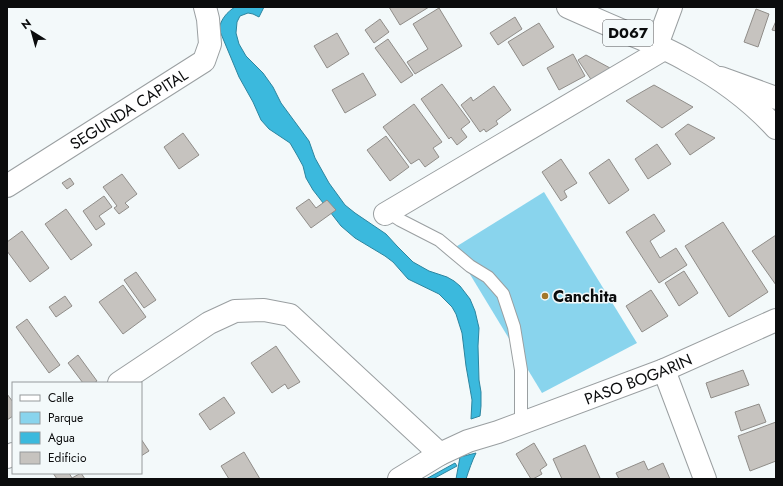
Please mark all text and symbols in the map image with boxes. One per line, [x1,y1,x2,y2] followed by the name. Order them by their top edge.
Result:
[12,12,52,52] north arrow
[18,15,34,33] text: N
[603,20,653,46] road number: D067
[65,63,193,155] street label: SEGUNDA CAPITAL
[553,285,617,308] place label: Canchita
[540,291,550,301] marker: Canchita
[581,348,696,411] street label: PASO BOGARIN
[12,382,142,474] legend
[48,389,74,407] text: Calle
[48,409,83,427] text: Parque
[48,429,75,447] text: Agua
[48,449,87,467] text: Edificio

